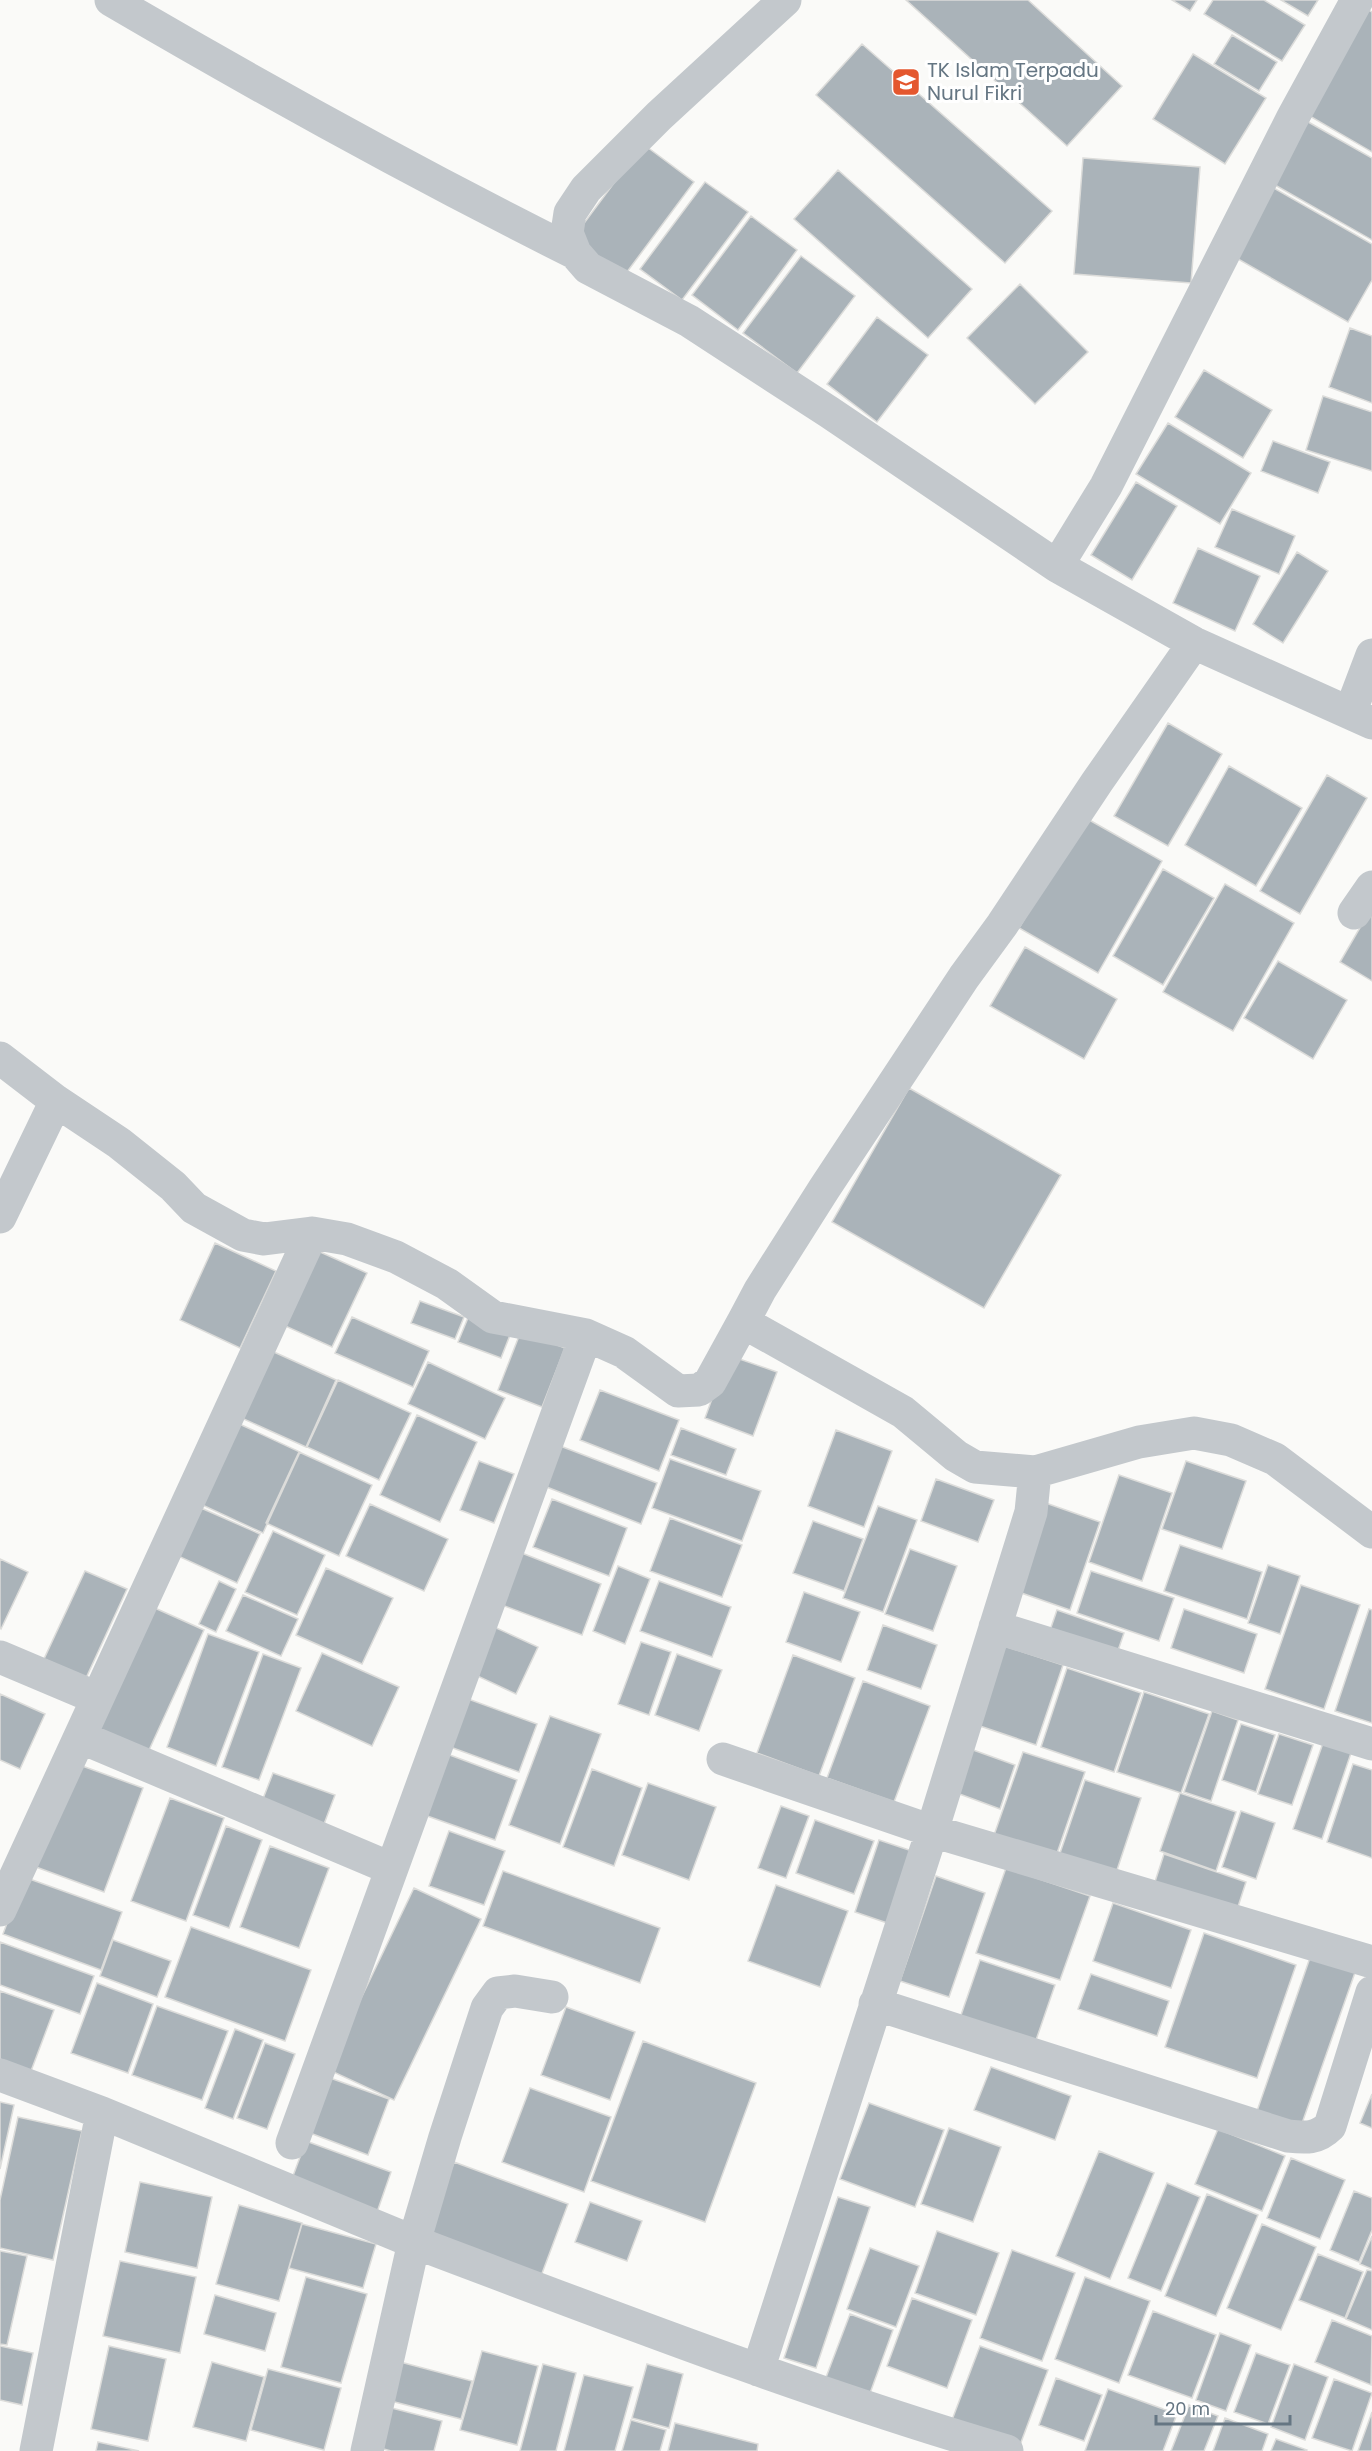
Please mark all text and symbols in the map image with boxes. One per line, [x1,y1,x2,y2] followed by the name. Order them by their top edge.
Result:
[927,56,1099,107] place label: TK Islam Terpadu Nurul Fikri
[890,66,922,98] school or university icon: TK Islam Terpadu Nurul Fikri
[1156,2388,1290,2426] scale bar
[1165,2396,1210,2421] text: 20 m

